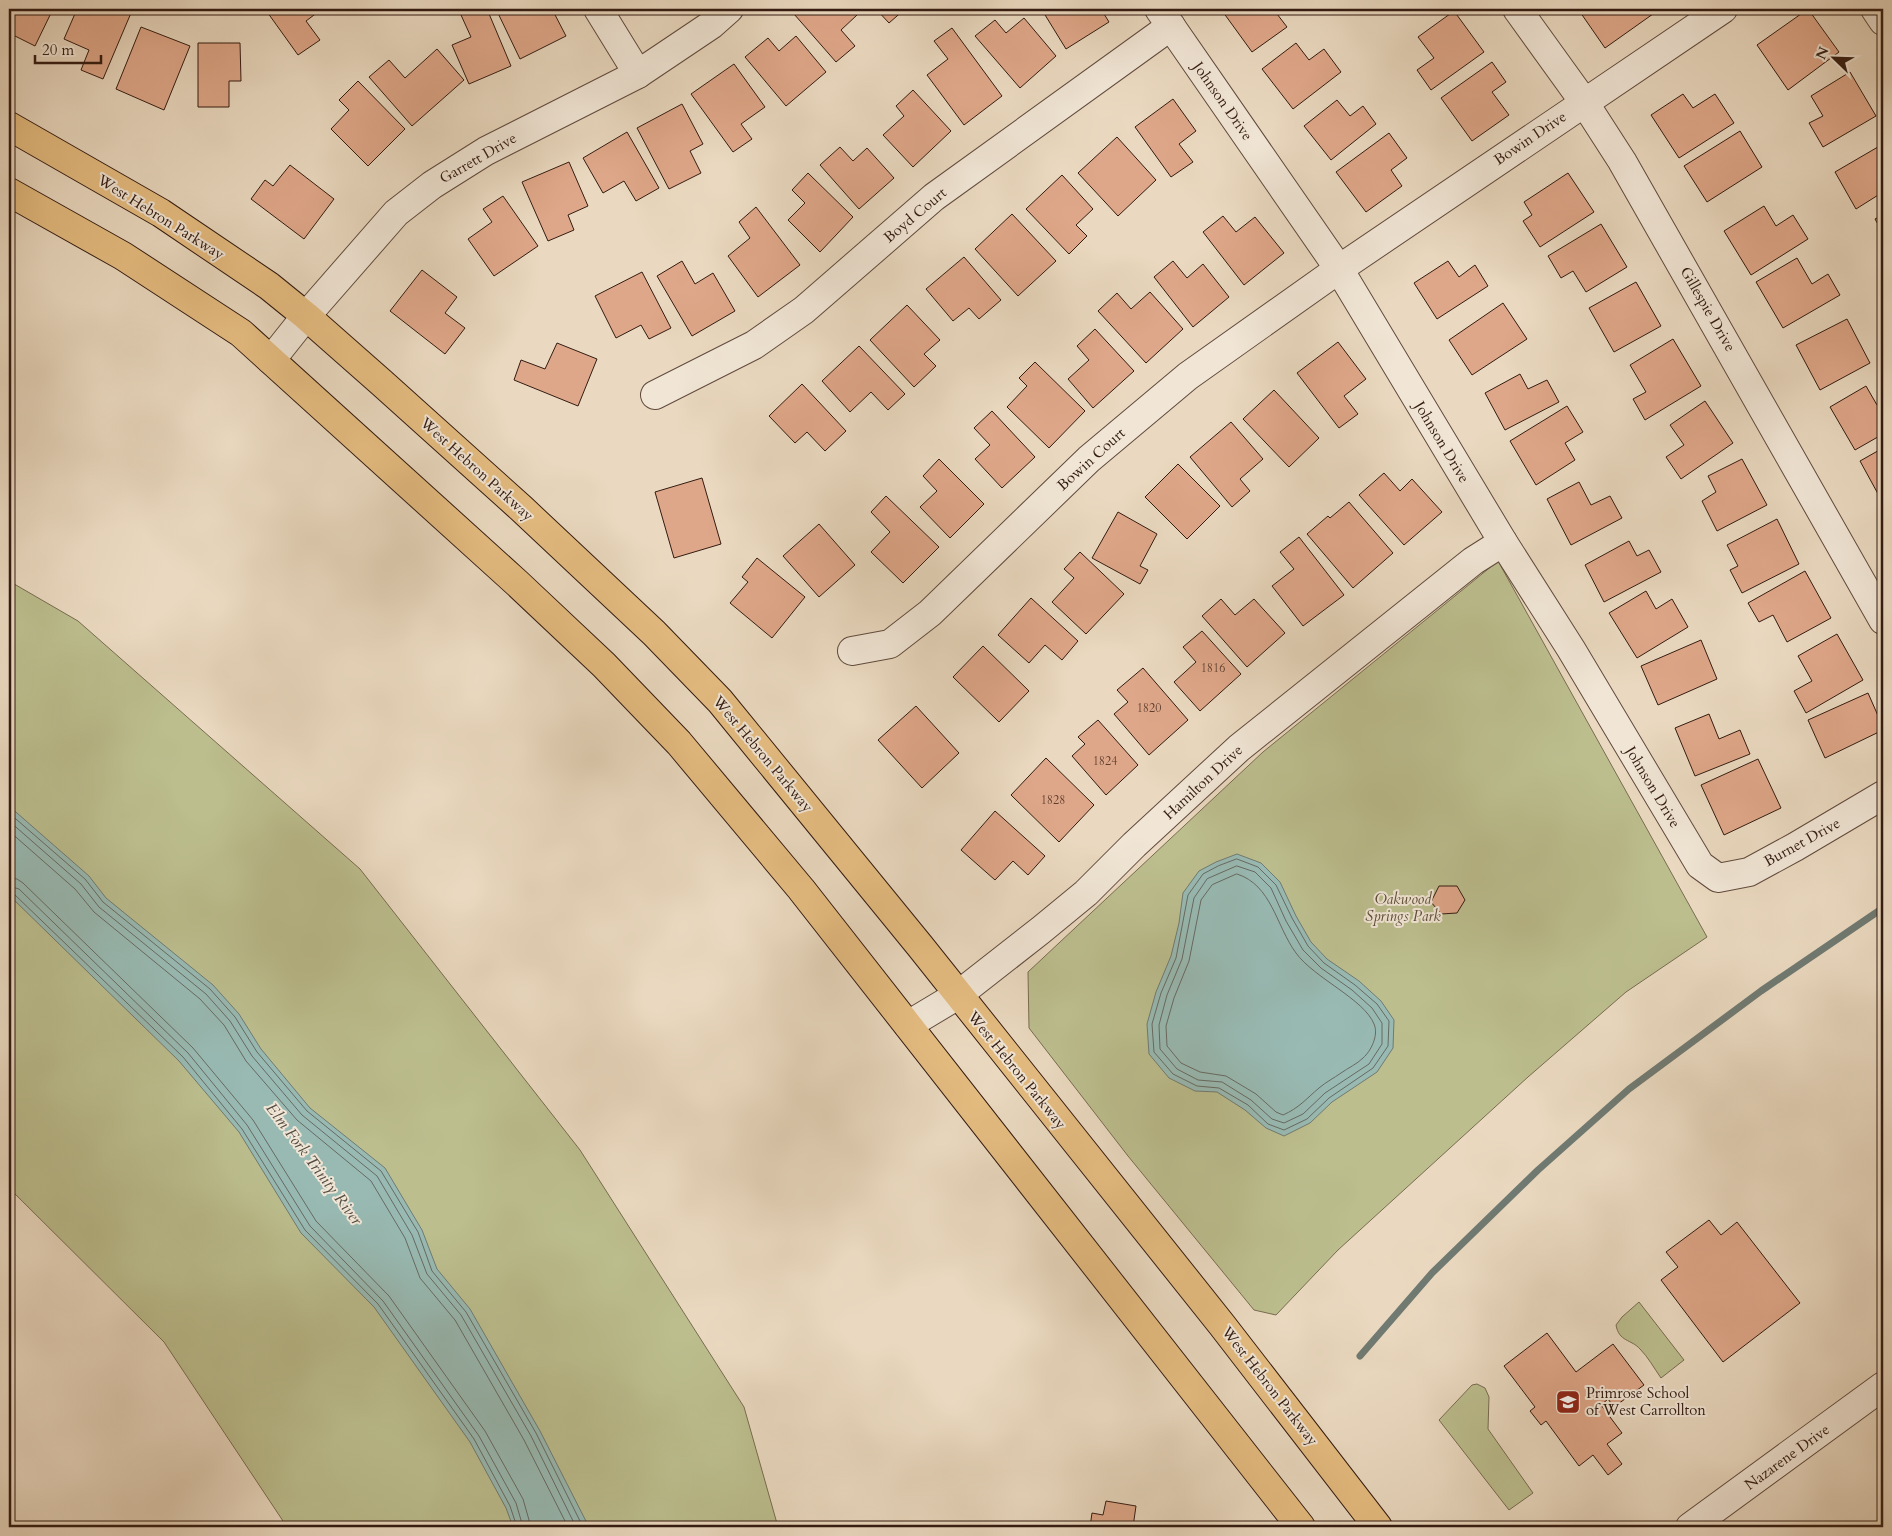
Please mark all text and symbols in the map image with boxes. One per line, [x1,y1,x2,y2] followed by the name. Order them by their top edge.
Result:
[35,32,101,64] scale bar
[1810,32,1860,82] north arrow
[42,40,74,60] text: 20 m
[1811,44,1834,62] text: N
[1187,56,1258,145] street label: Johnson Drive
[1490,106,1570,170] street label: Bowin Drive
[436,128,520,188] street label: Garrett Drive
[93,169,228,264] street label: West Hebron Parkway
[879,183,951,247] street label: Boyd Court
[1676,263,1740,355] street label: Gillespie Drive
[1409,396,1474,487] street label: Johnson Drive
[415,412,538,525] street label: West Hebron Parkway
[1053,423,1130,495] street label: Bowin Court
[1201,660,1225,676] house number: 1816
[708,691,818,816] street label: West Hebron Parkway
[1137,700,1161,716] house number: 1820
[1159,740,1247,824] street label: Hamilton Drive
[1620,741,1685,832] street label: Johnson Drive
[1093,753,1117,769] house number: 1824
[1041,792,1065,808] house number: 1828
[1760,813,1844,871] street label: Burnet Drive
[1365,889,1441,926] park label: Oakwood Springs Park
[963,1006,1071,1133] street label: West Hebron Parkway
[261,1098,368,1230] water label: Elm Fork Trinity River
[1217,1322,1323,1450] street label: West Hebron Parkway
[1586,1383,1706,1420] place label: Primrose School of West Carrollton
[1555,1389,1581,1415] school or university icon: Primrose School of West Carrollton
[1741,1419,1834,1495] street label: Nazarene Drive

